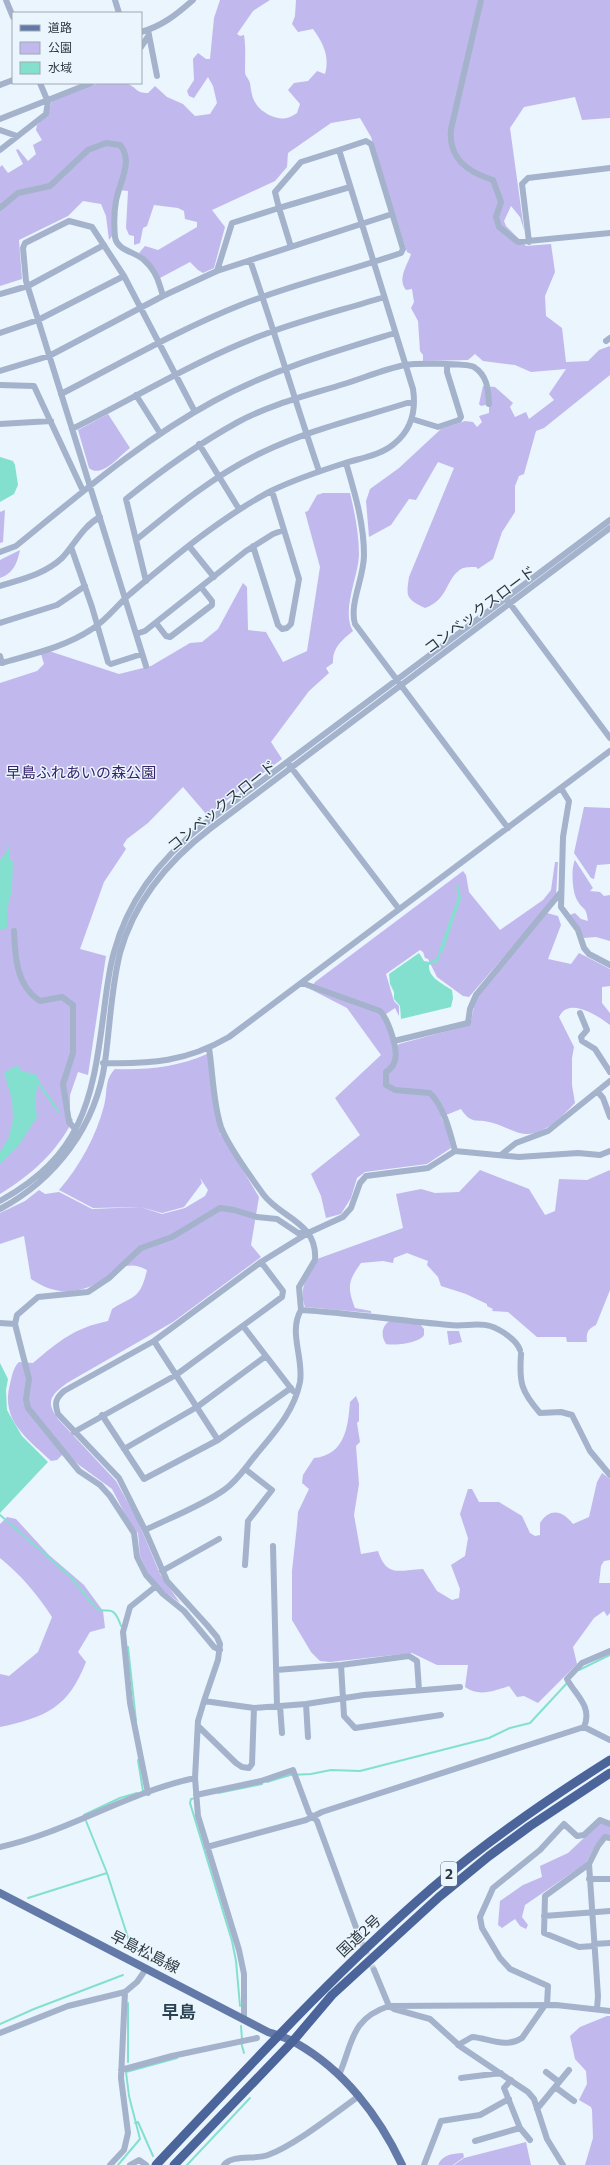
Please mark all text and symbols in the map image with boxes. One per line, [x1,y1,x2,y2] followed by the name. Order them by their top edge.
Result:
[12,12,142,84] legend
[48,20,72,34] text: 道路
[48,40,72,54] text: 公園
[48,60,72,74] text: 水域
[420,562,539,657] street label: コンベックスロード
[163,756,279,855] street label: コンベックスロード
[6,763,156,781] park label: 早島ふれあいの森公園
[441,1862,457,1886] road number: 2
[333,1911,384,1960] street label: 国道2号
[108,1926,183,1976] street label: 早島松島線
[162,2001,196,2022] district label: 早島

